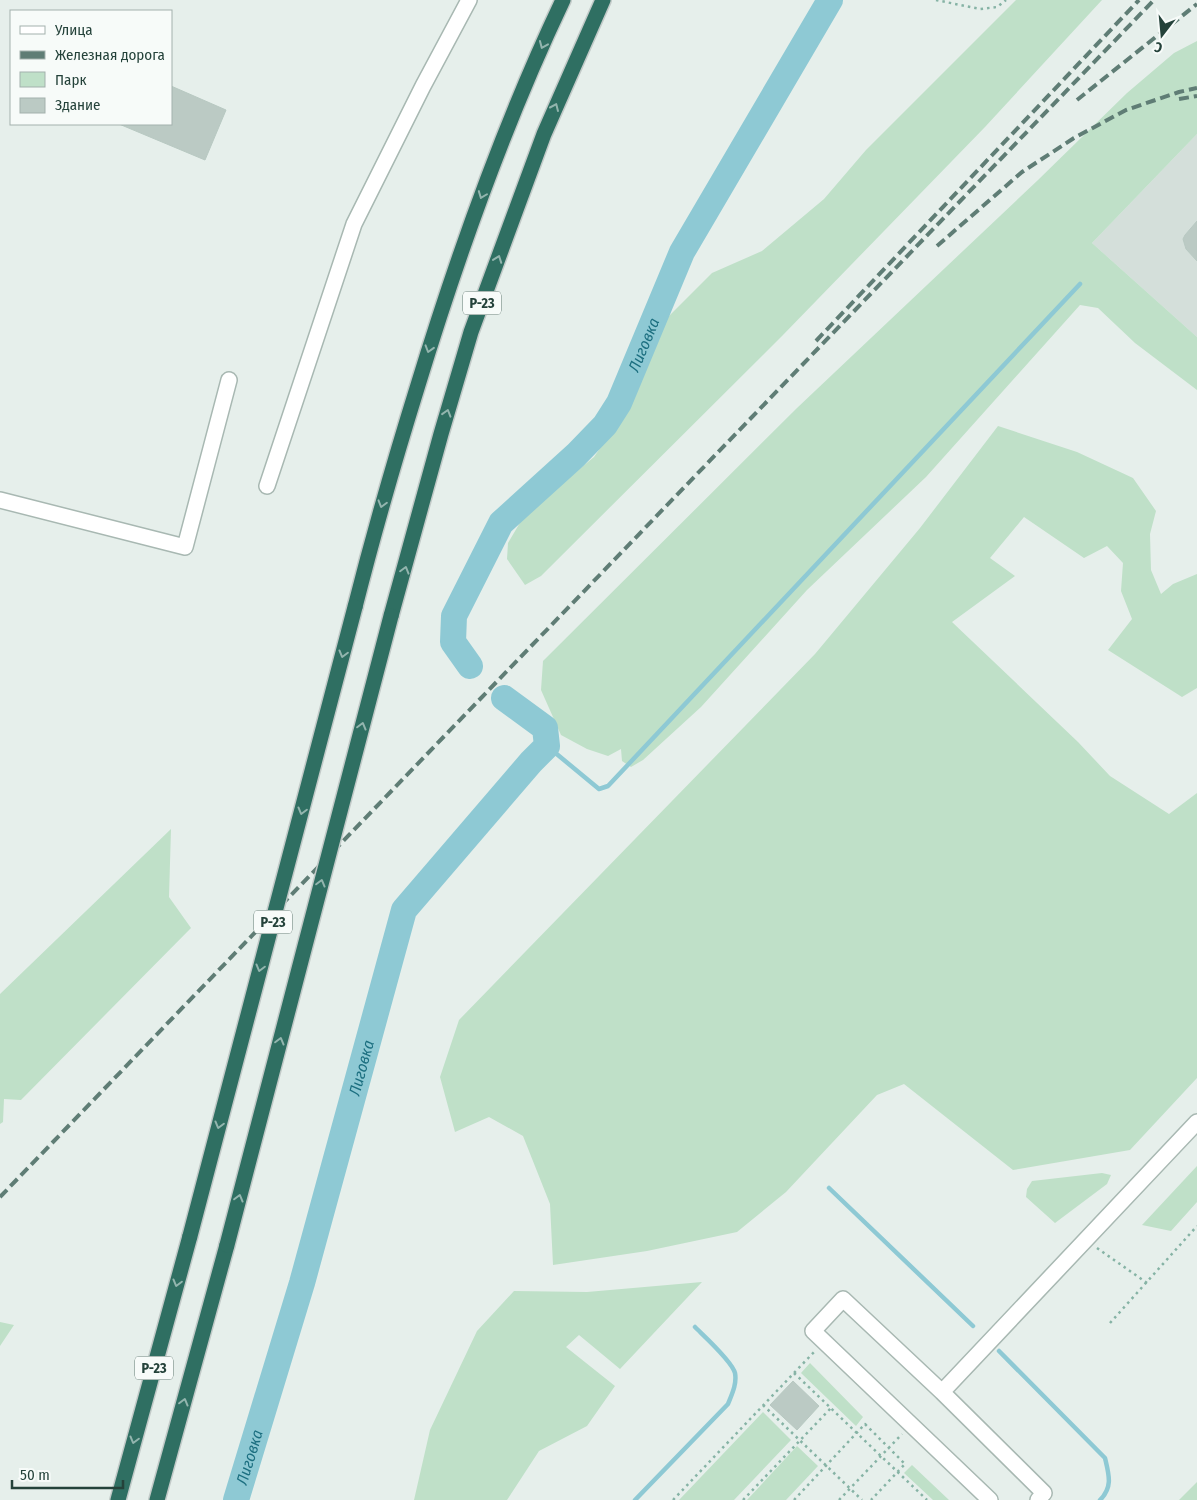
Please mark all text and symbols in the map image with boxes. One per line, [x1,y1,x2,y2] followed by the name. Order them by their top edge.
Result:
[10,10,172,125] legend
[1137,10,1187,60] north arrow
[54,21,93,39] text: Улица
[1152,38,1164,56] text: С
[539,40,549,48] one-way arrow
[55,46,165,64] text: Железная дорога
[55,71,86,89] text: Парк
[55,96,101,114] text: Здание
[549,103,560,112] one-way arrow
[478,190,488,199] one-way arrow
[492,255,502,263] one-way arrow
[463,292,501,314] road number: Р-23
[623,315,663,375] water label: Лиговка
[424,344,434,352] one-way arrow
[442,409,452,418] one-way arrow
[378,500,388,508] one-way arrow
[399,566,409,574] one-way arrow
[338,650,349,658] one-way arrow
[356,722,367,731] one-way arrow
[297,807,307,815] one-way arrow
[315,879,326,888] one-way arrow
[254,910,292,934] road number: Р-23
[255,964,266,973] one-way arrow
[274,1036,285,1045] one-way arrow
[344,1038,377,1098] water label: Лиговка
[214,1121,225,1130] one-way arrow
[233,1193,244,1202] one-way arrow
[172,1279,182,1287] one-way arrow
[135,1356,173,1380] road number: Р-23
[178,1398,189,1407] one-way arrow
[232,1427,266,1488] water label: Лиговка
[129,1436,140,1445] one-way arrow
[12,1458,124,1490] scale bar
[20,1466,50,1484] text: 50 m

